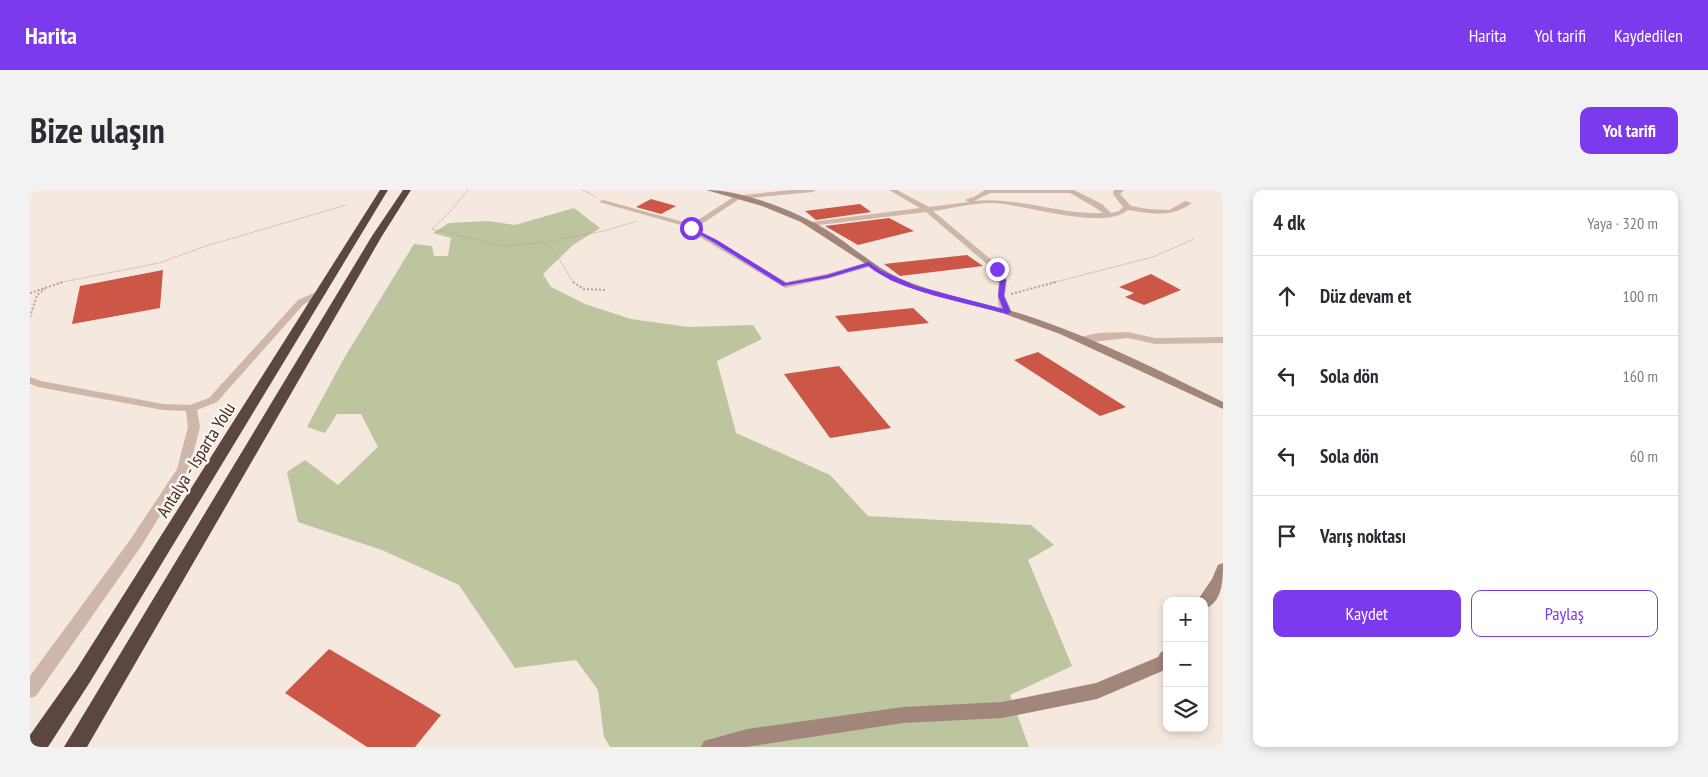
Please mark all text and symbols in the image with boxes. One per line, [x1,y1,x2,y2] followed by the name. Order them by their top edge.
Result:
[25,20,77,51] text: Harita
[1469,24,1507,47] text: Harita
[1535,24,1586,47] text: Yol tarifi
[1614,24,1683,47] text: Kaydedilen
[30,107,165,153] text: Bize ulaşın
[1580,107,1678,154] button: Yol tarifi
[1273,209,1305,236] text: 4 dk
[1587,213,1658,233] text: Yaya · 320 m
[680,217,703,240] route start
[986,258,1009,281] route end
[1273,282,1301,310] icon: ahead
[1320,284,1411,308] text: Düz devam et
[1623,286,1658,306] text: 100 m
[1273,362,1301,390] icon: left
[1320,364,1379,388] text: Sola dön
[1623,366,1658,386] text: 160 m
[151,398,240,521] street label: Antalya - Isparta Yolu
[1273,442,1301,470] icon: left
[1320,444,1379,468] text: Sola dön
[1630,446,1658,466] text: 60 m
[1273,522,1301,550] icon: arrive
[1320,524,1406,548] text: Varış noktası
[1273,590,1461,637] button: Kaydet
[1471,590,1658,637] button: Paylaş
[1163,597,1208,732] map controls
[1163,597,1208,642] button: +
[1163,642,1208,687] button: −
[1163,687,1208,732] button: layers

